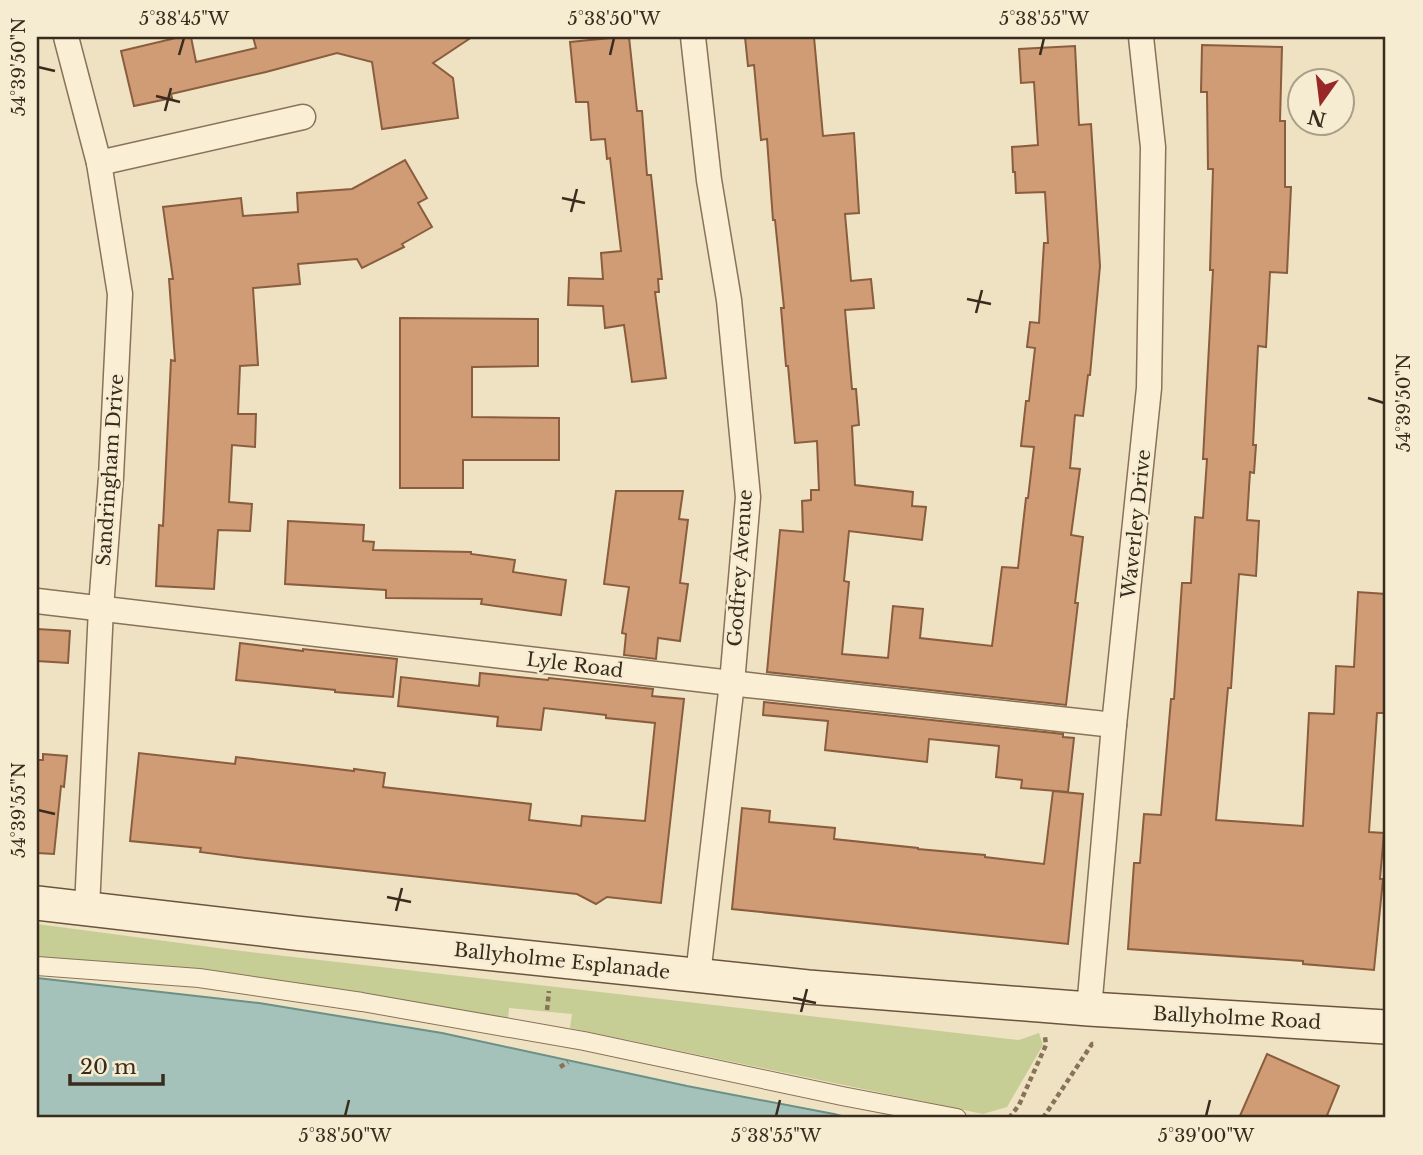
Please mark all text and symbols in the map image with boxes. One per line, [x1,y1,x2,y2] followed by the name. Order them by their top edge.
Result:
[139,8,230,30] text: 5°38'45"W
[568,8,661,30] text: 5°38'50"W
[999,8,1090,30] text: 5°38'55"W
[8,18,30,116] text: 54°39'50"N
[1286,66,1356,136] north arrow
[1305,105,1328,131] text: N
[1393,354,1415,452] text: 54°39'50"N
[92,373,128,567] street label: Sandringham Drive
[1117,448,1155,601] street label: Waverley Drive
[723,489,757,647] street label: Godfrey Avenue
[525,648,625,682] street label: Lyle Road
[8,762,30,858] text: 54°39'55"N
[453,938,671,984] street label: Ballyholme Esplanade
[1152,1002,1322,1034] street label: Ballyholme Road
[70,1043,163,1087] scale bar
[80,1054,137,1080] text: 20 m
[299,1125,392,1147] text: 5°38'50"W
[731,1125,822,1147] text: 5°38'55"W
[1158,1125,1255,1147] text: 5°39'00"W

